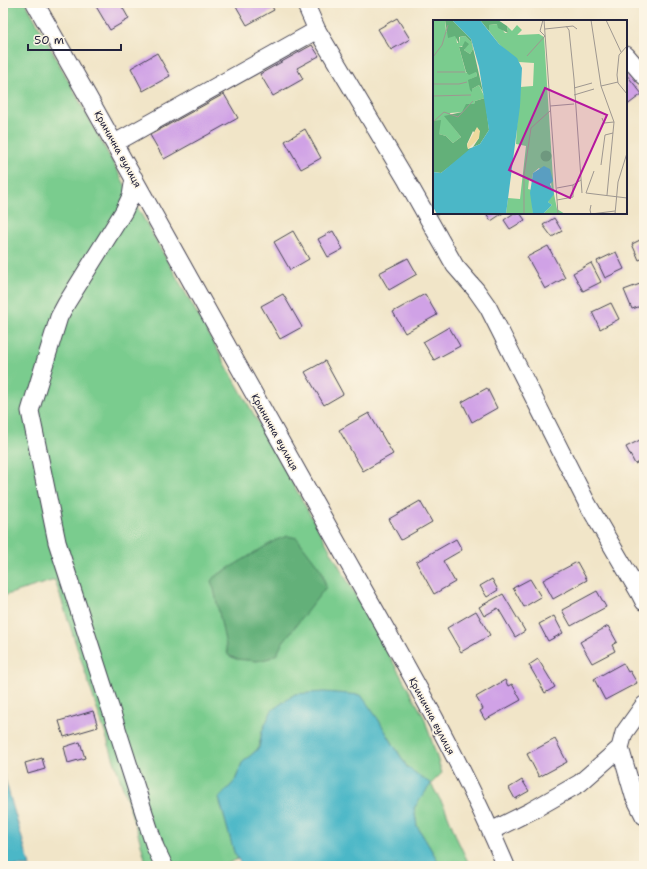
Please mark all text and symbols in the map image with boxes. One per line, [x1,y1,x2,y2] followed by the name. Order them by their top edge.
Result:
[433,20,627,214] inset map
[28,26,121,52] scale bar
[34,32,64,48] text: 50 m
[91,108,145,190] street label: Кринична вулиця
[248,391,302,473] street label: Кринична вулиця
[406,675,458,757] street label: Кринична вулиця

